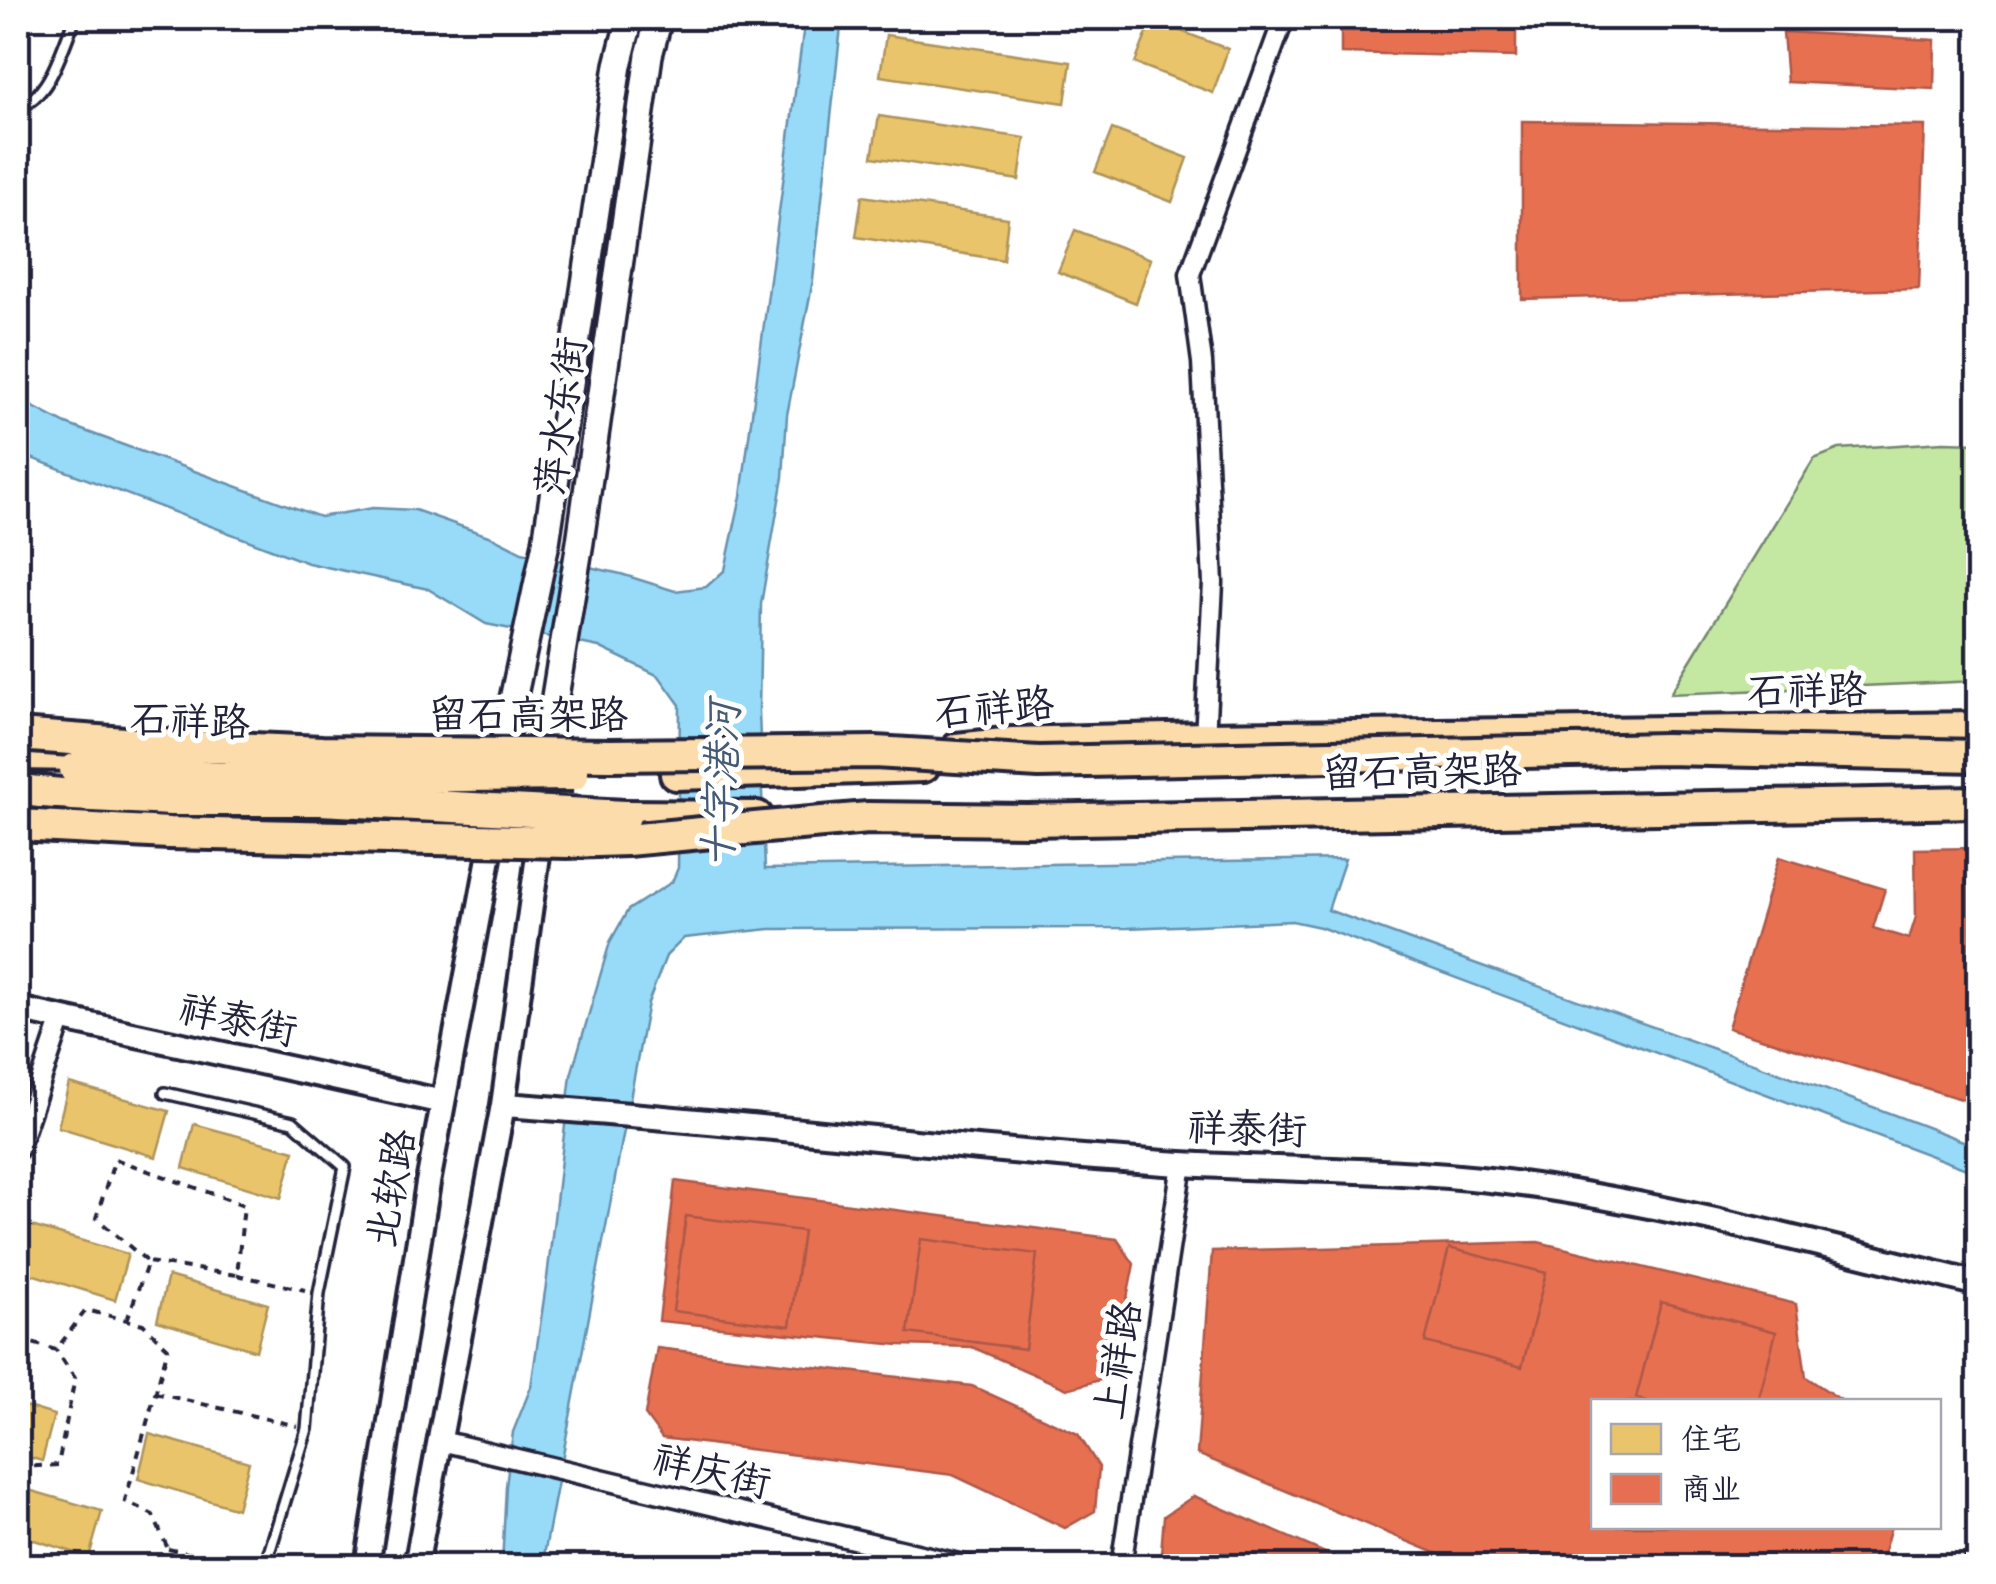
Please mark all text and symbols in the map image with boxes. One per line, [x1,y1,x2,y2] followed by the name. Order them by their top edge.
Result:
[527,334,606,500] street label: 萍水东街
[1747,667,1868,726] street label: 石祥路
[932,680,1057,747] street label: 石祥路
[428,692,628,749] street label: 留石高架路
[694,694,760,870] water label: 十字港河
[129,696,251,757] street label: 石祥路
[1322,747,1523,808] street label: 留石高架路
[172,985,301,1066] street label: 祥泰街
[1186,1104,1308,1165] street label: 祥泰街
[358,1125,435,1253] street label: 北软路
[1086,1297,1161,1425] street label: 上祥路
[1591,1399,1941,1529] legend
[1681,1422,1741,1465] text: 住宅
[646,1435,775,1518] street label: 祥庆街
[1681,1472,1741,1515] text: 商业

